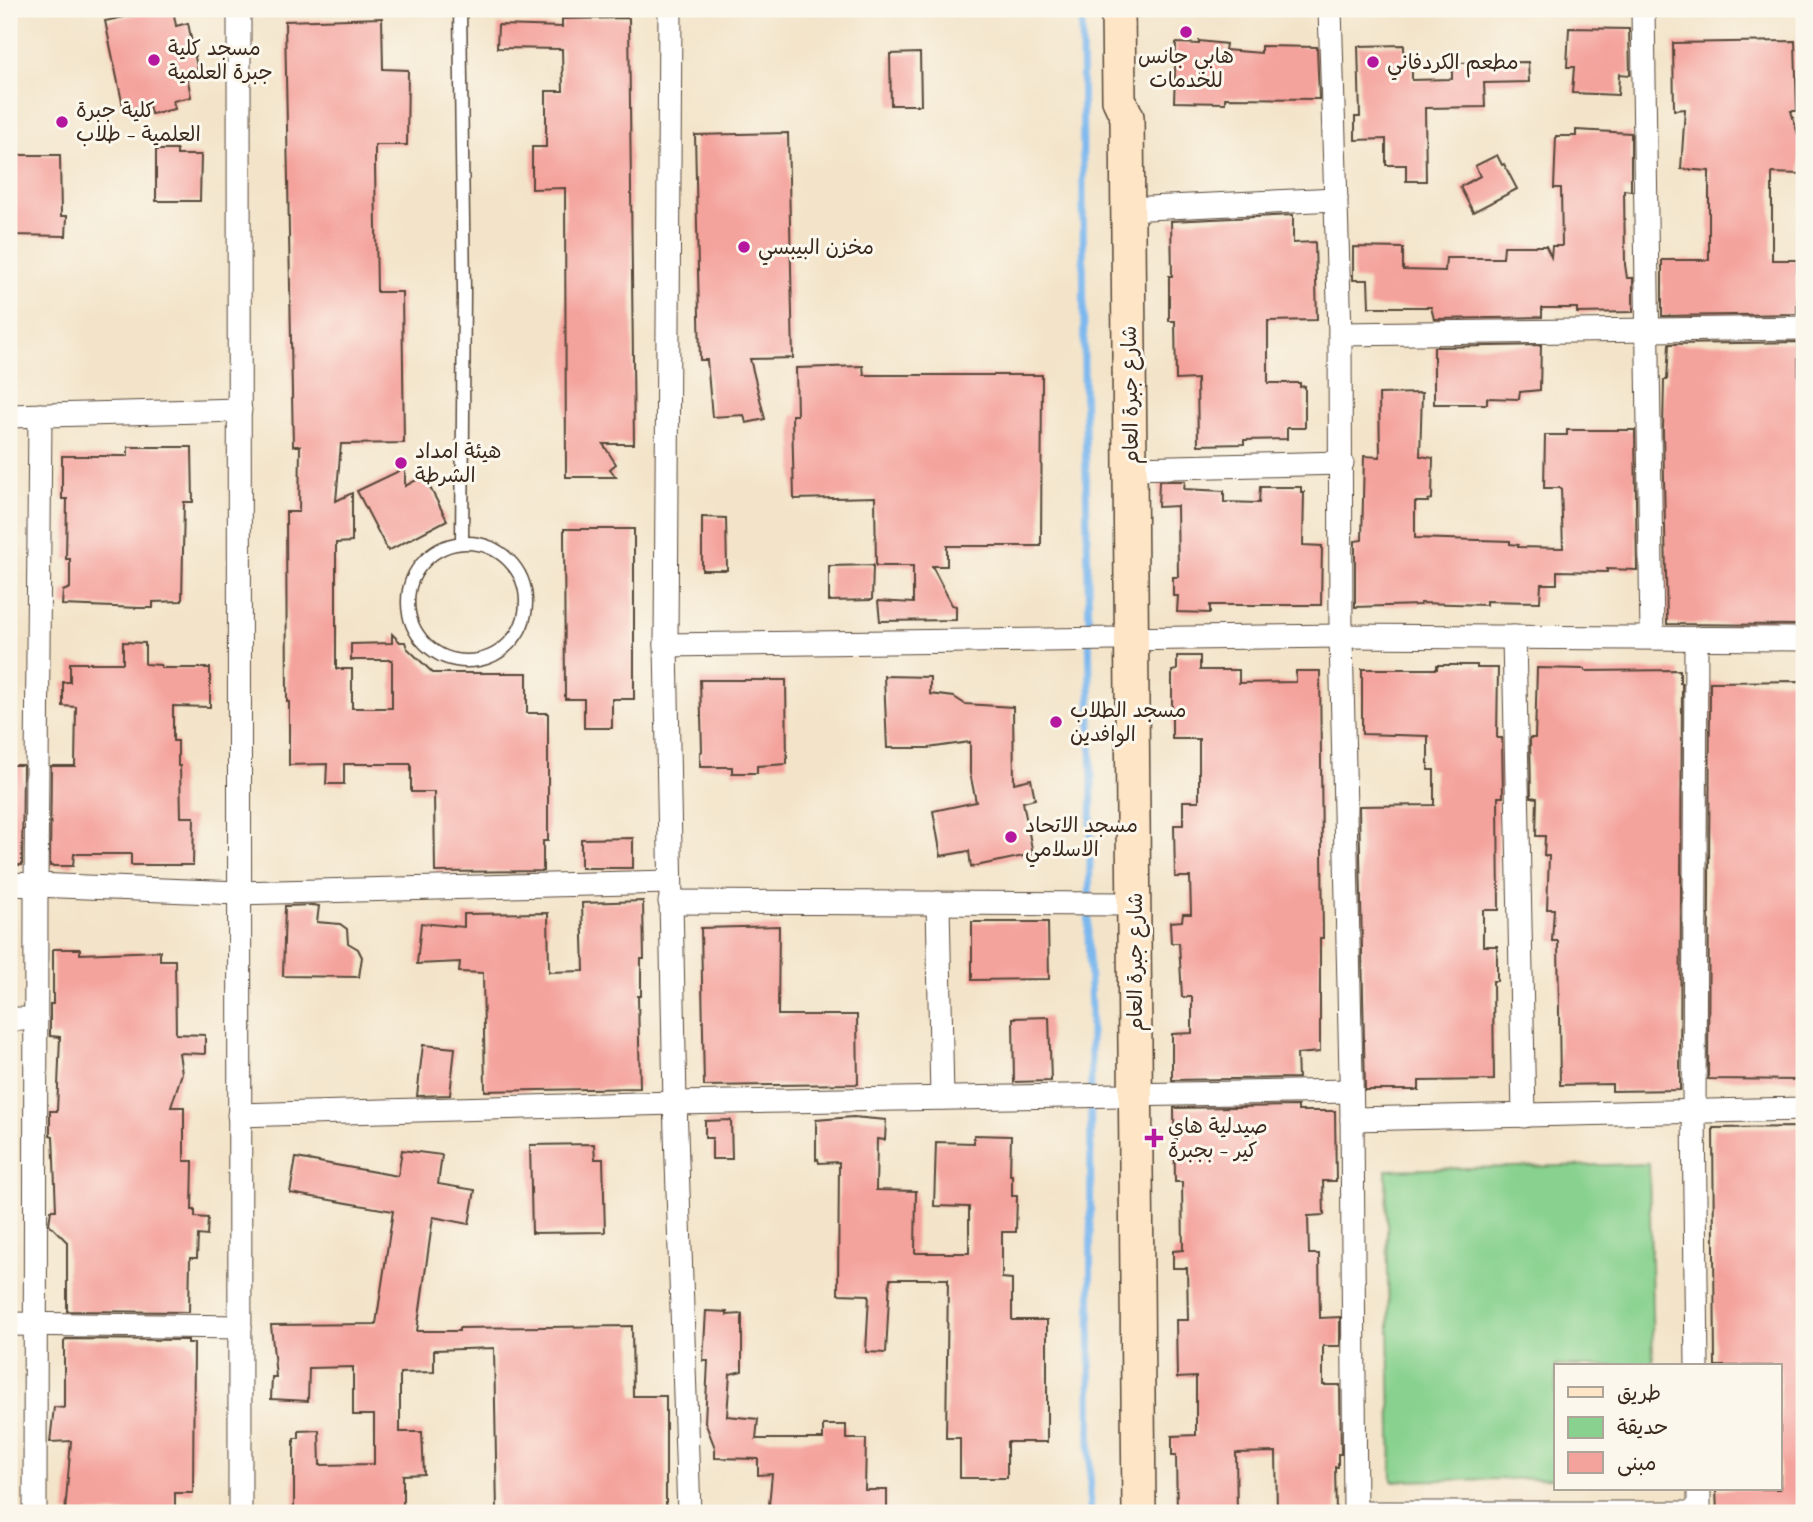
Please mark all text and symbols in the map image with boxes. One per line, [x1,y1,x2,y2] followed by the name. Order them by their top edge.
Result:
[1178,24,1194,40] marker: هابي جانس للخدمات
[168,35,273,87] place label: مسجد كلية جبرة العلمية
[1138,43,1234,95] place label: هابي جانس للخدمات
[1387,49,1519,81] place label: مطعم الكردفاني
[146,52,162,68] marker: مسجد كلية جبرة العلمية
[1365,54,1381,70] marker: مطعم الكردفاني
[76,97,201,149] place label: كلية جبرة العلمية - طلاب
[54,114,70,130] marker: كلية جبرة العلمية - طلاب
[758,234,874,266] place label: مخزن البيبسي
[736,239,752,255] marker: مخزن البيبسي
[1116,325,1147,465] street label: شارع جبرة العام
[415,438,502,490] place label: هيئة امداد الشرطة
[393,455,409,471] marker: هيئة امداد الشرطة
[1070,697,1186,749] place label: مسجد الطلاب الوافدين
[1048,714,1064,730] marker: مسجد الطلاب الوافدين
[1025,812,1138,868] place label: مسجد الاتحاد الاسلامي
[1003,829,1019,845] marker: مسجد الاتحاد الاسلامي
[1122,893,1151,1031] street label: شارع جبرة العام
[1168,1113,1268,1165] place label: صيدلية هاي كير - بجبرة
[1146,1130,1162,1146] marker: صيدلية هاي كير - بجبرة
[1554,1364,1782,1490] legend
[1617,1380,1661,1408] text: طريق
[1617,1414,1668,1442] text: حديقة
[1617,1450,1656,1478] text: مبنى

